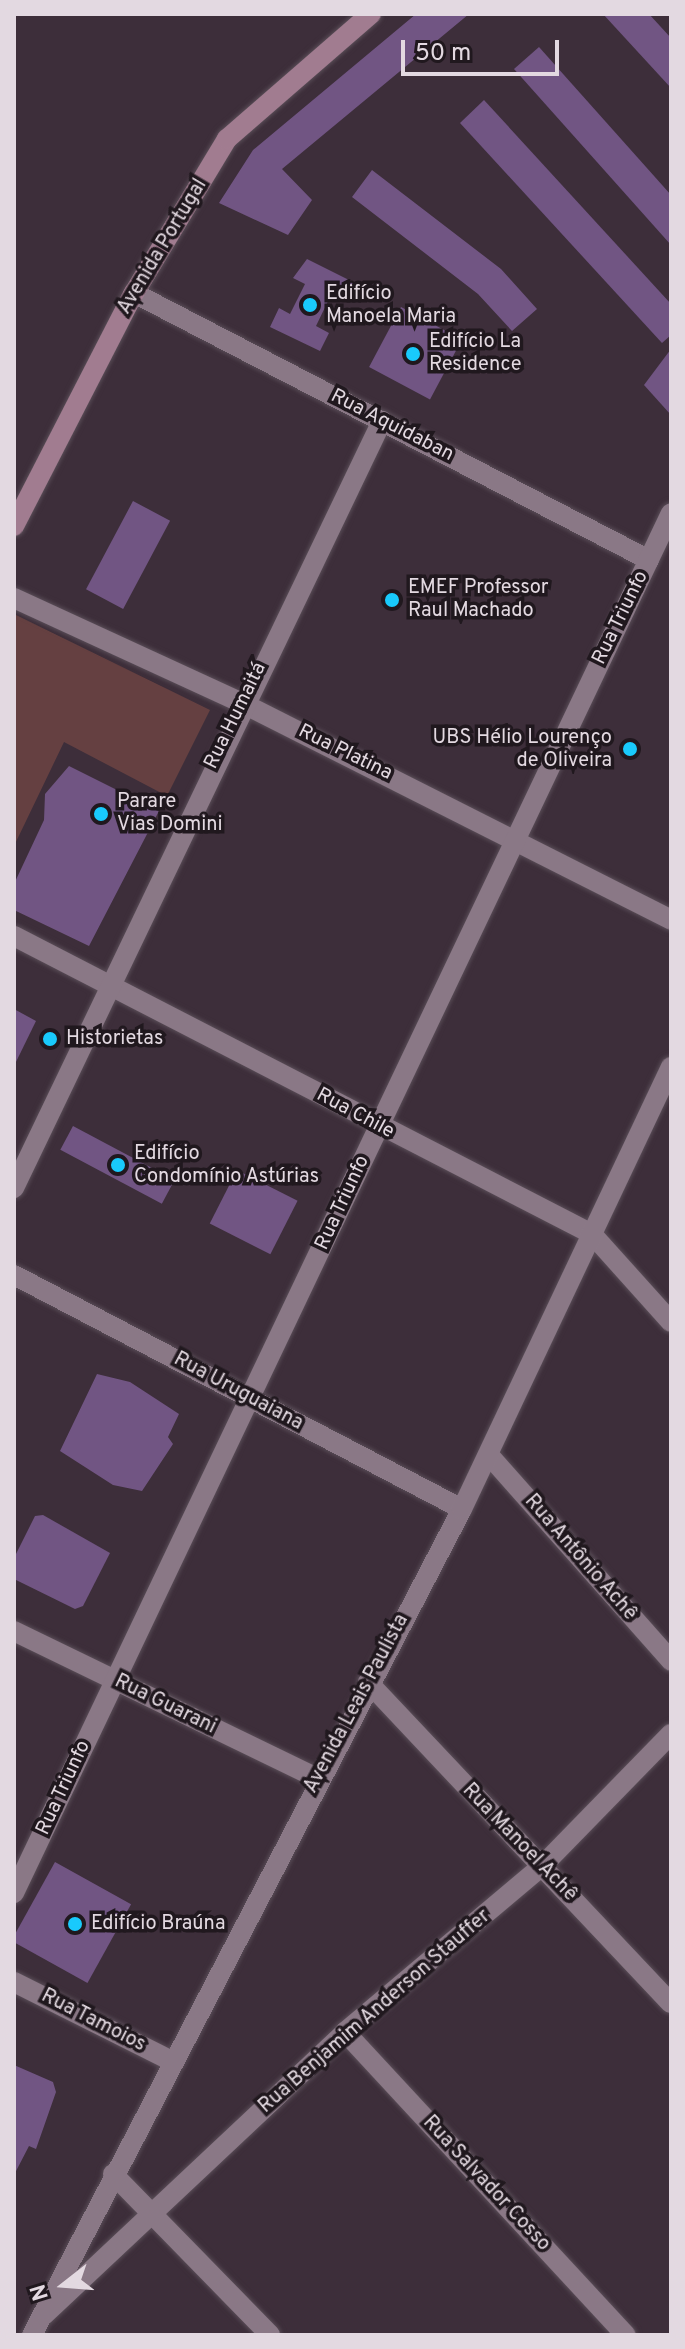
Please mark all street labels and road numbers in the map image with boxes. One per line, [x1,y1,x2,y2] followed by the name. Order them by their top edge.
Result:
[113,175,213,319] street label: Avenida Portugal
[326,384,458,468] street label: Rua Aquidaban
[588,567,654,669] street label: Rua Triunfo
[200,659,272,773] street label: Rua Humaitá
[294,720,396,786] street label: Rua Platina
[312,1083,398,1145] street label: Rua Chile
[311,1152,375,1254] street label: Rua Triunfo
[169,1348,307,1436] street label: Rua Uruguaiana
[518,1489,642,1627] street label: Rua Antônio Achê
[300,1610,414,1798] street label: Avenida Leais Paulista
[110,1670,220,1740] street label: Rua Guarani
[32,1737,96,1839] street label: Rua Triunfo
[456,1779,582,1907] street label: Rua Manoel Achê
[254,1905,496,2119] street label: Rua Benjamim Anderson Stauffer
[37,1984,149,2058] street label: Rua Tamoios
[417,2111,555,2257] street label: Rua Salvador Cosso

